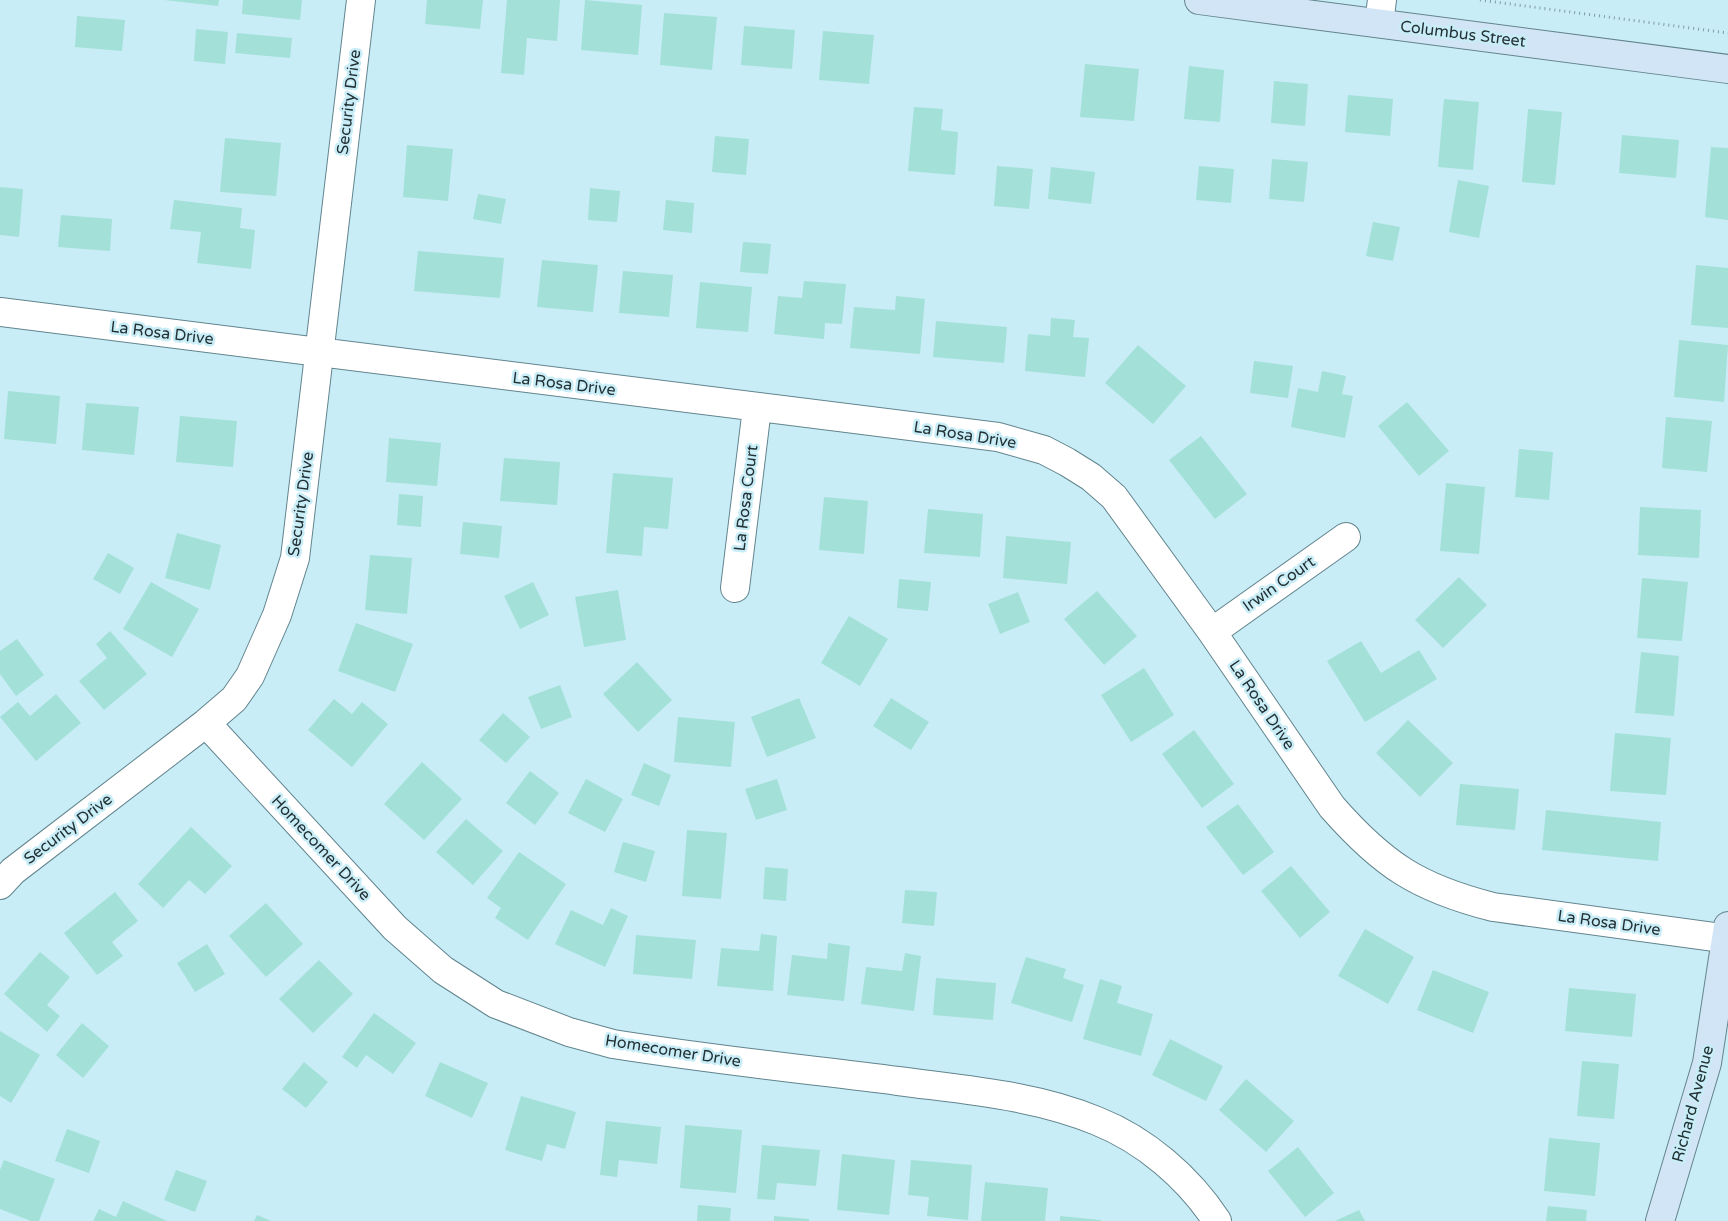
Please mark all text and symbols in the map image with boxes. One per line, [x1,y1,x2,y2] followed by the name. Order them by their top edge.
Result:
[1399,16,1527,52] street label: Columbus Street
[333,48,365,156] street label: Security Drive
[109,317,215,349] street label: La Rosa Drive
[511,368,617,400] street label: La Rosa Drive
[912,417,1018,453] street label: La Rosa Drive
[730,444,762,552] street label: La Rosa Court
[284,450,318,558] street label: Security Drive
[1239,552,1319,616] street label: Irwin Court
[1225,656,1299,754] street label: La Rosa Drive
[20,789,116,869] street label: Security Drive
[267,791,375,905] street label: Homecomer Drive
[1556,906,1662,940] street label: La Rosa Drive
[604,1030,742,1072] street label: Homecomer Drive
[1668,1043,1718,1165] street label: Richard Avenue

